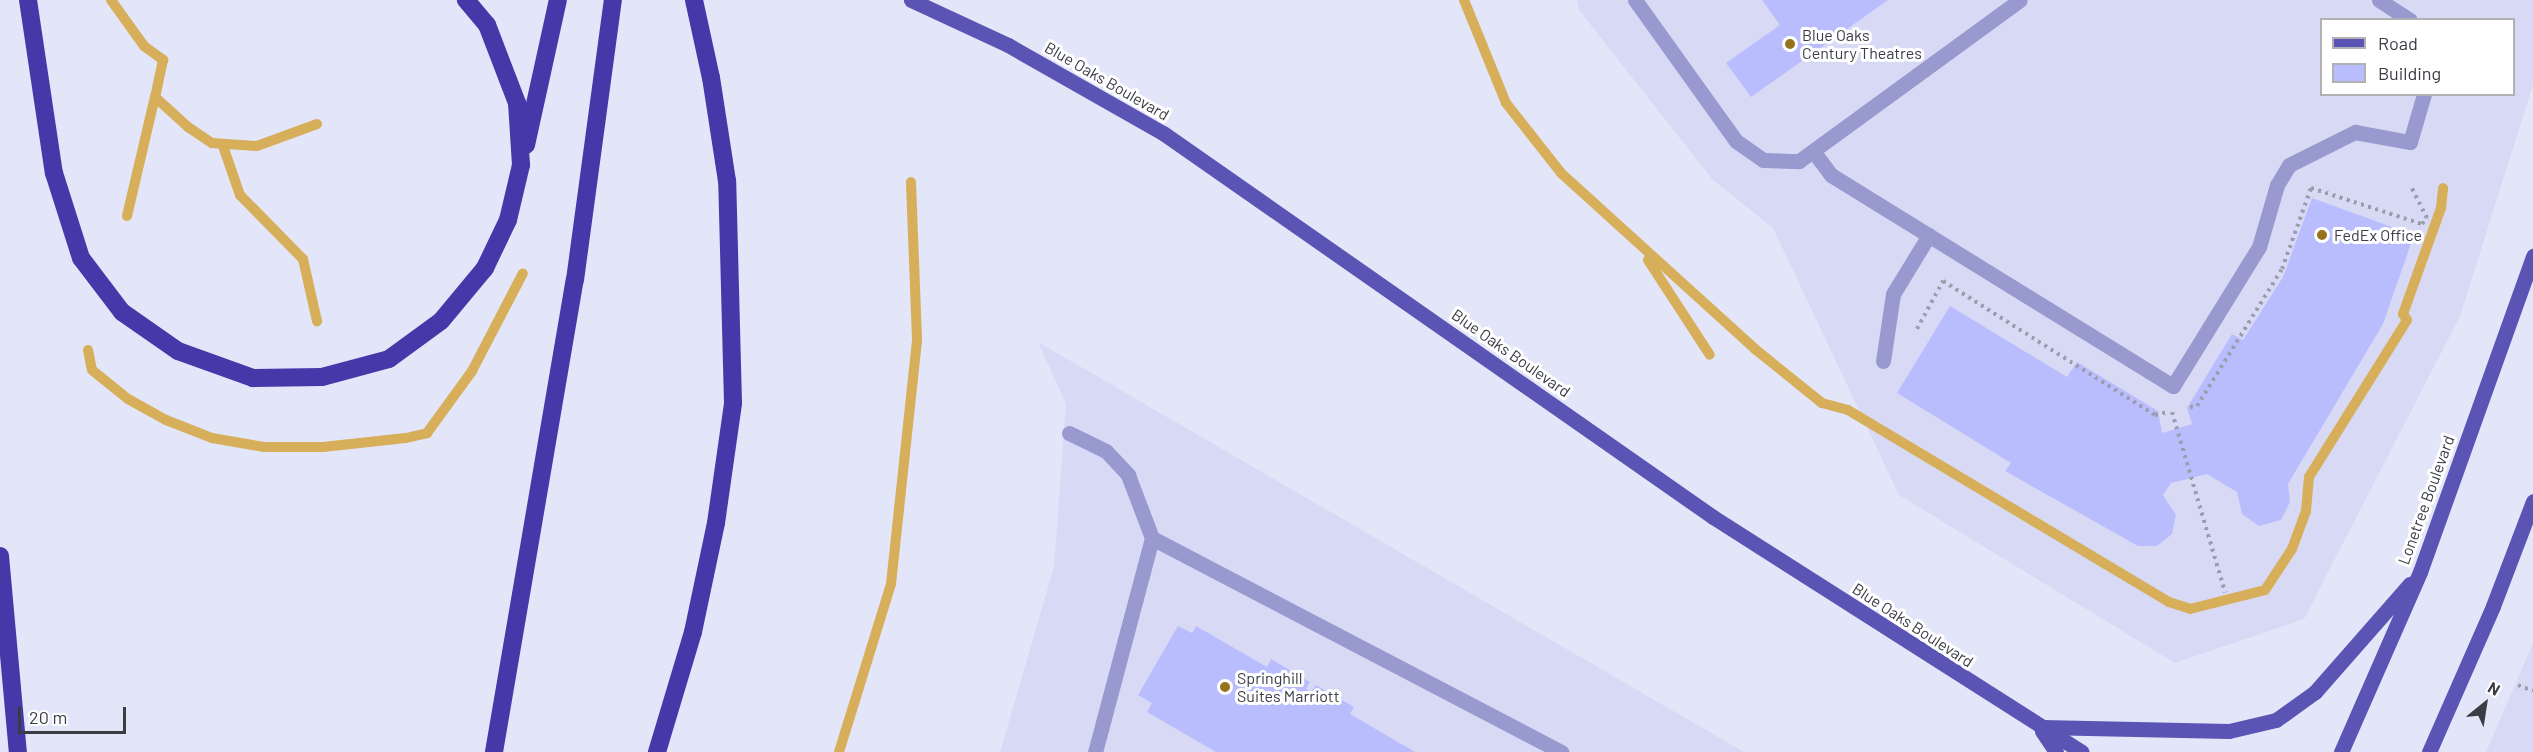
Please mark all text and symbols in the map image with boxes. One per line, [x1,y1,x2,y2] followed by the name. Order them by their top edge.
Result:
[2320,18,2515,96] legend
[1802,25,1922,63] place label: Blue Oaks Century Theatres
[2378,32,2418,54] text: Road
[1783,37,1797,51] marker: Blue Oaks Century Theatres
[1041,38,1173,124] street label: Blue Oaks Boulevard
[2378,62,2441,84] text: Building
[2334,225,2422,245] place label: FedEx Office
[2315,228,2329,242] marker: FedEx Office
[1448,305,1574,401] street label: Blue Oaks Boulevard
[2394,433,2458,567] street label: Lonetree Boulevard
[1849,579,1977,671] street label: Blue Oaks Boulevard
[1237,668,1339,706] place label: Springhill Suites Marriott
[2455,674,2515,734] north arrow
[2485,677,2504,699] text: N
[1218,680,1232,694] marker: Springhill Suites Marriott
[21,695,129,733] scale bar
[29,706,67,728] text: 20 m

